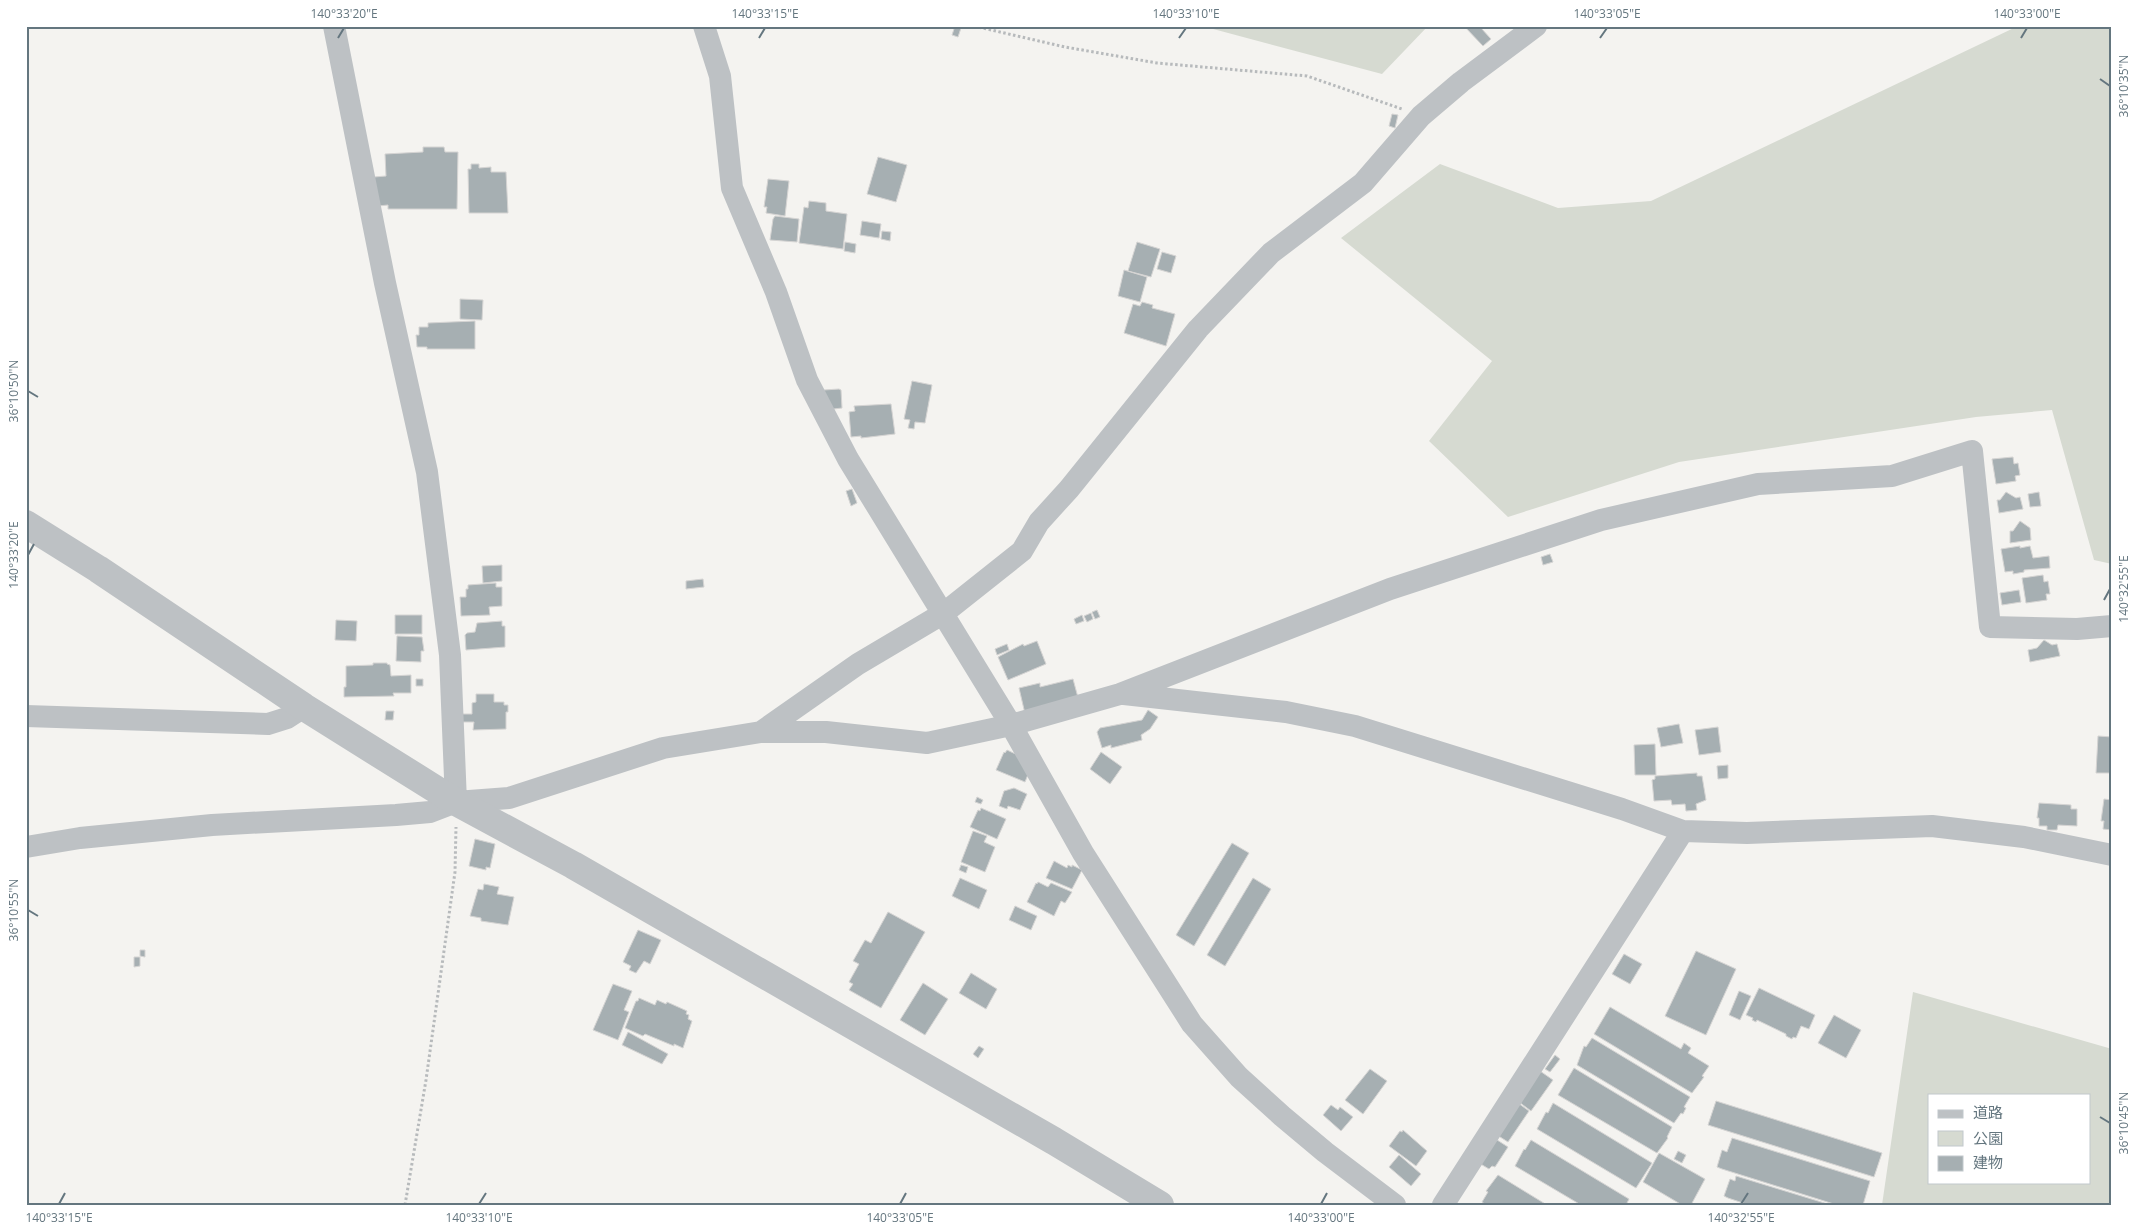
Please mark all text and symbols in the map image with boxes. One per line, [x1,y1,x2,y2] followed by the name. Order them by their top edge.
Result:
[310,5,378,22] text: 140°33'20"E
[731,5,799,22] text: 140°33'15"E
[1152,5,1220,22] text: 140°33'10"E
[1573,5,1641,22] text: 140°33'05"E
[1993,5,2061,22] text: 140°33'00"E
[2115,55,2132,117] text: 36°10'35"N
[5,360,22,422] text: 36°10'50"N
[5,521,22,589] text: 140°33'20"E
[2115,555,2132,623] text: 140°32'55"E
[5,879,22,941] text: 36°10'55"N
[2115,1092,2132,1154] text: 36°10'45"N
[1928,1094,2090,1184] legend
[1973,1102,2003,1122] text: 道路
[1973,1128,2003,1148] text: 公園
[1973,1152,2003,1172] text: 建物
[25,1209,93,1226] text: 140°33'15"E
[445,1209,513,1226] text: 140°33'10"E
[866,1209,934,1226] text: 140°33'05"E
[1287,1209,1355,1226] text: 140°33'00"E
[1707,1209,1775,1226] text: 140°32'55"E

